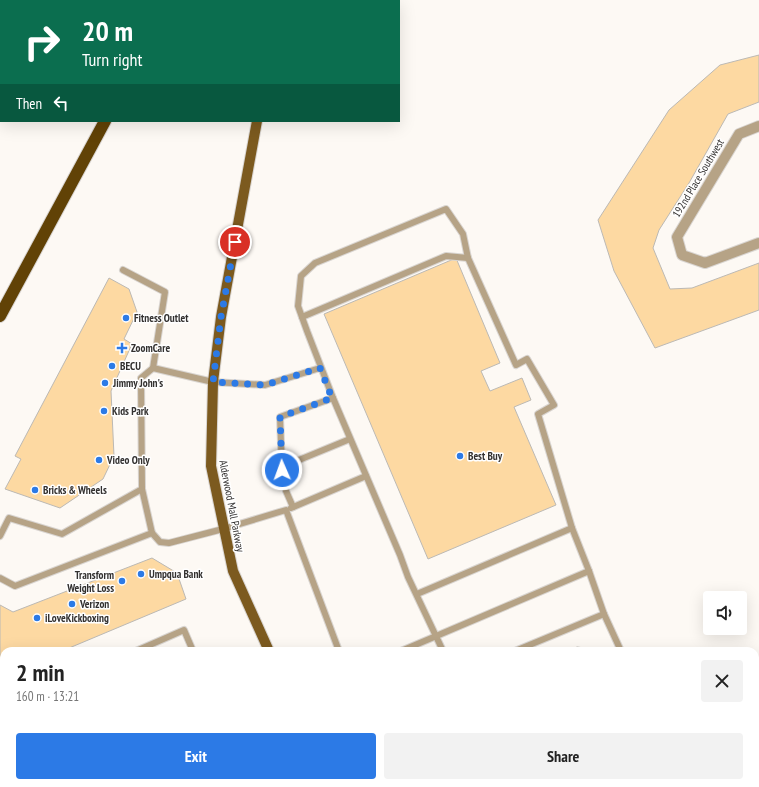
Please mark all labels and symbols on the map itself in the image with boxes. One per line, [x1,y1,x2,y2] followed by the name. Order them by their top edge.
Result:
[669,136,727,220] street label: 192nd Place Southwest
[218,225,252,259] pin
[134,311,189,325] place label: Fitness Outlet
[121,313,131,323] marker: Fitness Outlet
[131,341,170,355] place label: ZoomCare
[116,342,128,354] marker: ZoomCare
[120,359,141,373] place label: BECU
[107,361,117,371] marker: BECU
[112,376,163,390] place label: Jimmy John's
[100,378,110,388] marker: Jimmy John's
[112,404,149,418] place label: Kids Park
[99,406,109,416] marker: Kids Park
[261,449,303,491] position arrow
[468,449,503,463] place label: Best Buy
[455,451,465,461] marker: Best Buy
[106,453,150,467] place label: Video Only
[94,455,104,465] marker: Video Only
[216,459,248,554] street label: Alderwood Mall Parkway
[43,483,107,497] place label: Bricks & Wheels
[30,485,40,495] marker: Bricks & Wheels
[149,567,203,581] place label: Umpqua Bank
[66,568,114,595] place label: Transform Weight Loss
[136,569,146,579] marker: Umpqua Bank
[117,576,127,586] marker: Transform Weight Loss
[79,597,109,611] place label: Verizon
[67,599,77,609] marker: Verizon
[45,611,109,625] place label: iLoveKickboxing
[32,613,42,623] marker: iLoveKickboxing

